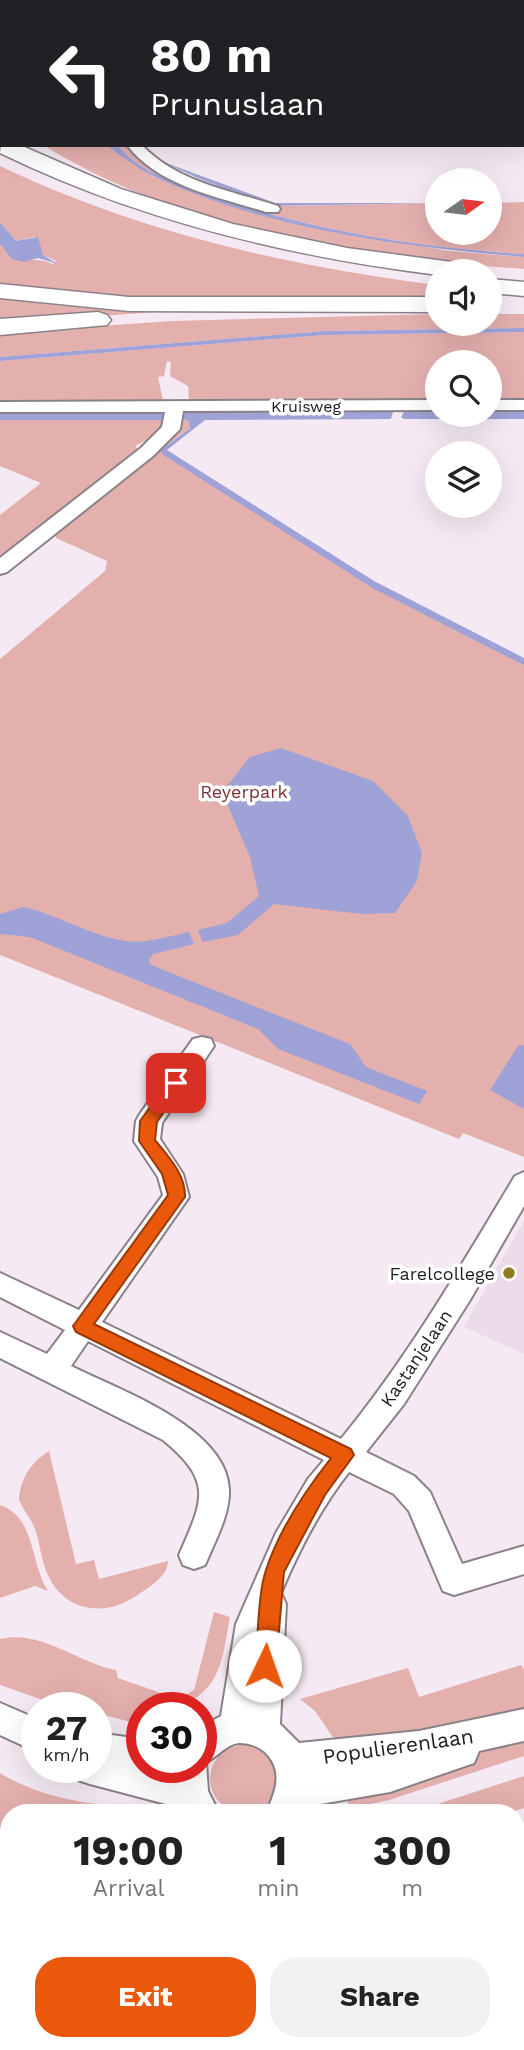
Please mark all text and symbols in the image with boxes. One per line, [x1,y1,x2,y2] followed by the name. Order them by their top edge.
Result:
[150,26,272,84] text: 80 m
[35,28,126,119] icon: left
[150,85,325,123] text: Prunuslaan
[425,168,502,245] north arrow
[425,168,502,518] map controls
[425,259,502,336] button: sound
[425,350,502,427] button: search
[271,397,341,416] street label: Kruisweg
[425,441,502,518] button: layers
[200,781,288,802] park label: Reyerpark
[146,1053,206,1113] pin
[157,1064,195,1102] icon: arrive
[390,1263,495,1284] place label: Farelcollege
[501,1265,517,1281] marker: Farelcollege
[376,1306,456,1410] street label: Kastanjelaan
[228,1629,302,1703] position arrow
[126,1692,217,1783] speed limit sign: 30
[46,1707,87,1749] text: 27
[321,1723,475,1769] street label: Populierenlaan
[43,1744,90,1765] text: km/h
[73,1826,184,1875] text: 19:00
[269,1826,287,1875] text: 1
[373,1826,452,1875] text: 300
[93,1875,165,1902] text: Arrival
[257,1875,300,1902] text: min
[401,1875,423,1902] text: m
[35,1957,256,2037] button: Exit
[270,1957,490,2037] button: Share

